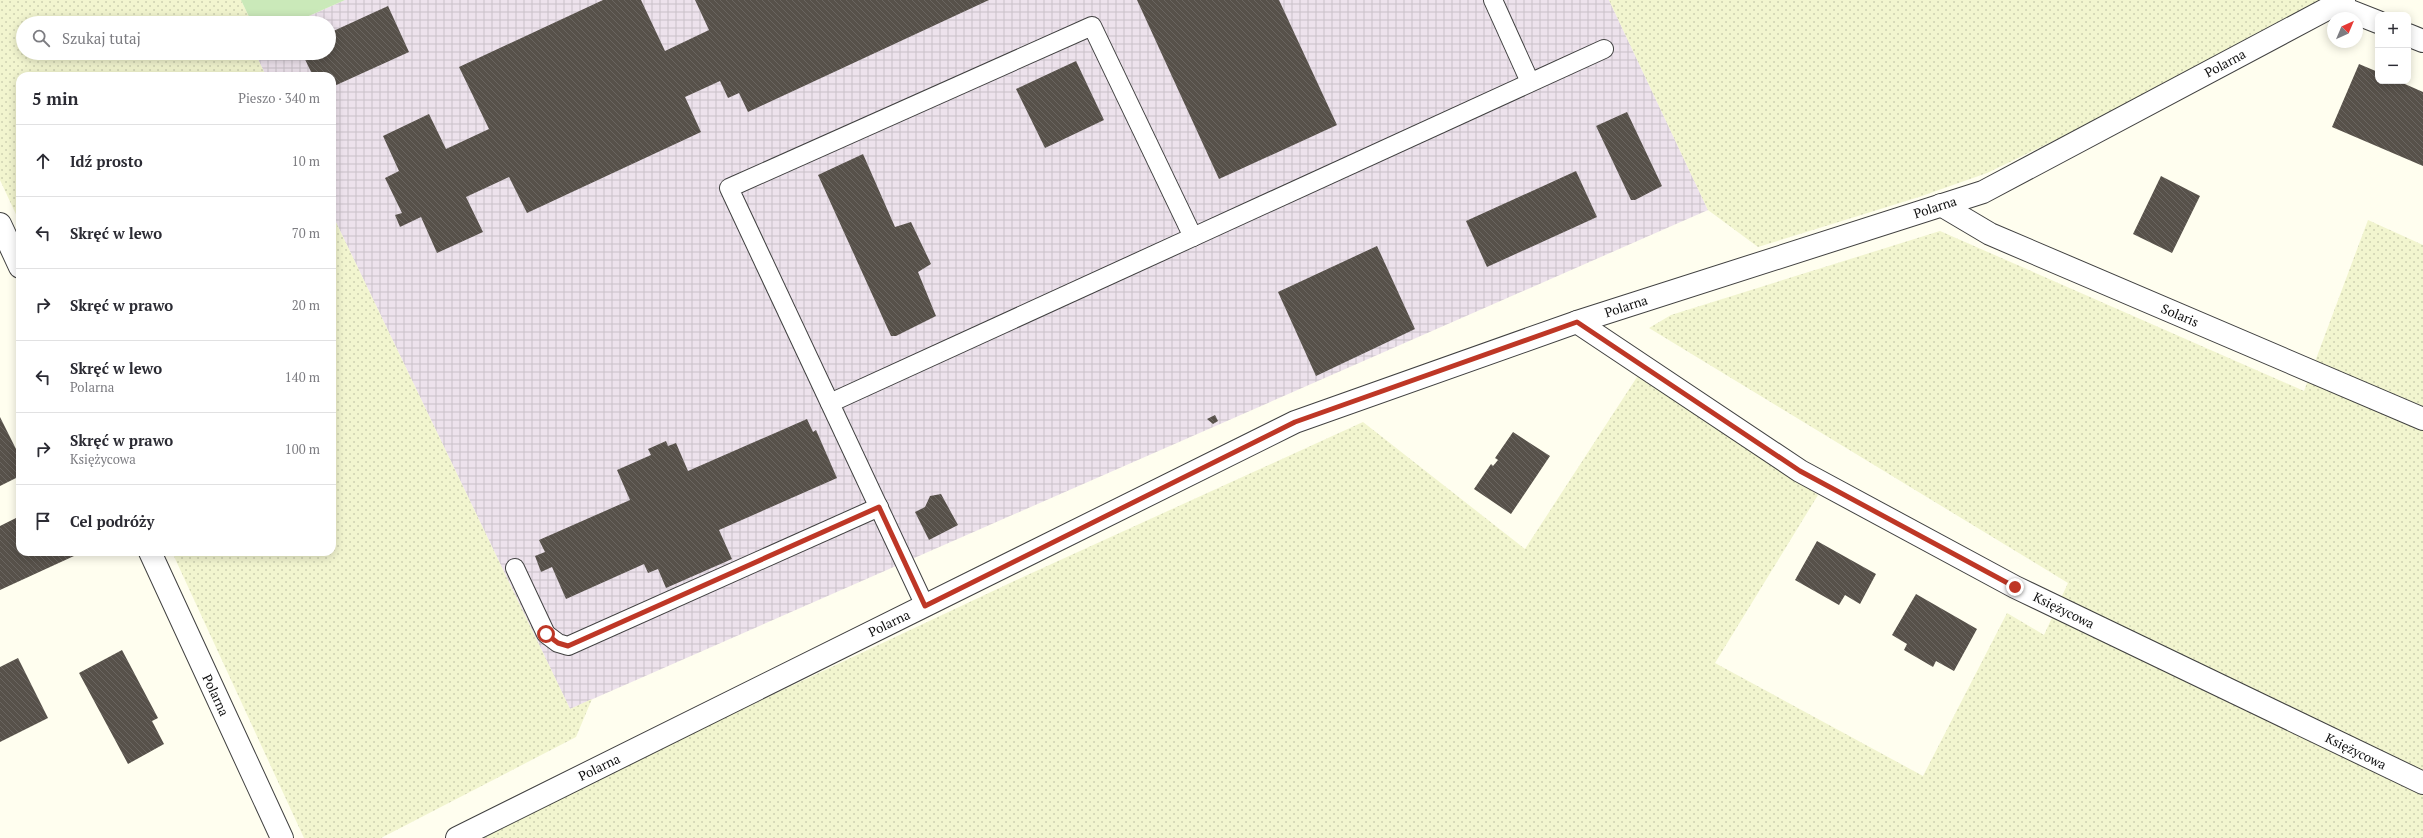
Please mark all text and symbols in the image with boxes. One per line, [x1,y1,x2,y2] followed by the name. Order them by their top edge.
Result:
[2327,12,2363,48] north arrow
[2375,12,2411,84] map controls
[2375,12,2411,48] button: +
[16,16,336,60] search box
[30,27,52,49] icon: search
[62,28,141,48] text: Szukaj tutaj
[2201,44,2249,81] street label: Polarna
[2375,48,2411,84] button: −
[32,87,79,110] text: 5 min
[238,89,320,107] text: Pieszo · 340 m
[32,150,54,172] icon: ahead
[70,151,143,171] text: Idź prosto
[292,152,320,170] text: 10 m
[1911,191,1959,222] street label: Polarna
[32,222,54,244] icon: left
[70,223,162,243] text: Skręć w lewo
[292,224,320,242] text: 70 m
[1602,290,1650,321] street label: Polarna
[32,294,54,316] icon: right
[70,295,173,315] text: Skręć w prawo
[292,296,320,314] text: 20 m
[2158,299,2202,331] street label: Solaris
[70,358,162,378] text: Skręć w lewo
[32,366,54,388] icon: left
[285,368,320,386] text: 140 m
[70,378,114,396] text: Polarna
[70,430,173,450] text: Skręć w prawo
[32,438,54,460] icon: right
[285,440,320,458] text: 100 m
[70,450,136,468] text: Księżycowa
[32,510,54,532] icon: arrive
[70,511,154,531] text: Cel podróży
[2006,578,2024,596] route end
[2030,587,2098,633] street label: Księżycowa
[865,605,913,641] street label: Polarna
[537,625,555,643] route start
[198,671,234,719] street label: Polarna
[2322,728,2390,774] street label: Księżycowa
[575,749,623,785] street label: Polarna

